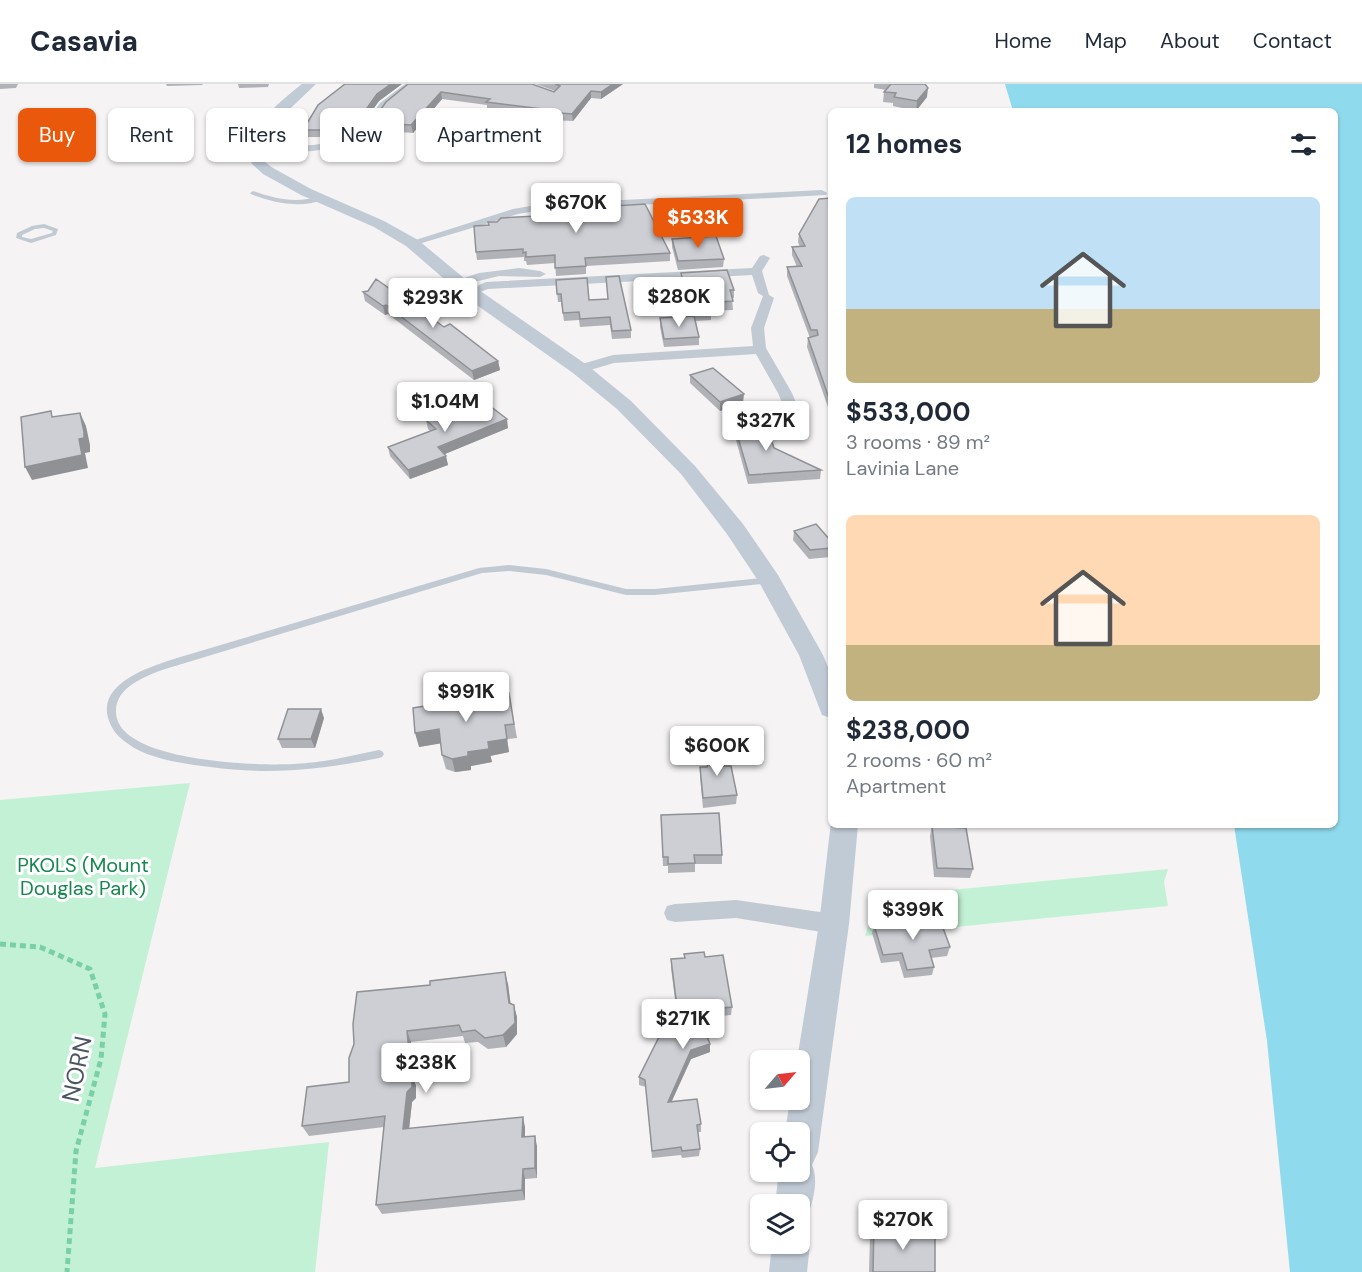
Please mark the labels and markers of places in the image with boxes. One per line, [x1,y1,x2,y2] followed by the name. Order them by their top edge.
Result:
[534,183,618,234] pin: $670K
[656,198,740,249] pin: $533K
[637,277,721,328] pin: $280K
[391,278,475,329] pin: $293K
[396,382,494,433] pin: $1.04M
[724,401,808,452] pin: $327K
[424,672,508,723] pin: $991K
[675,726,759,777] pin: $600K
[871,890,955,941] pin: $399K
[641,999,725,1050] pin: $271K
[384,1043,468,1094] pin: $238K
[861,1200,945,1251] pin: $270K

